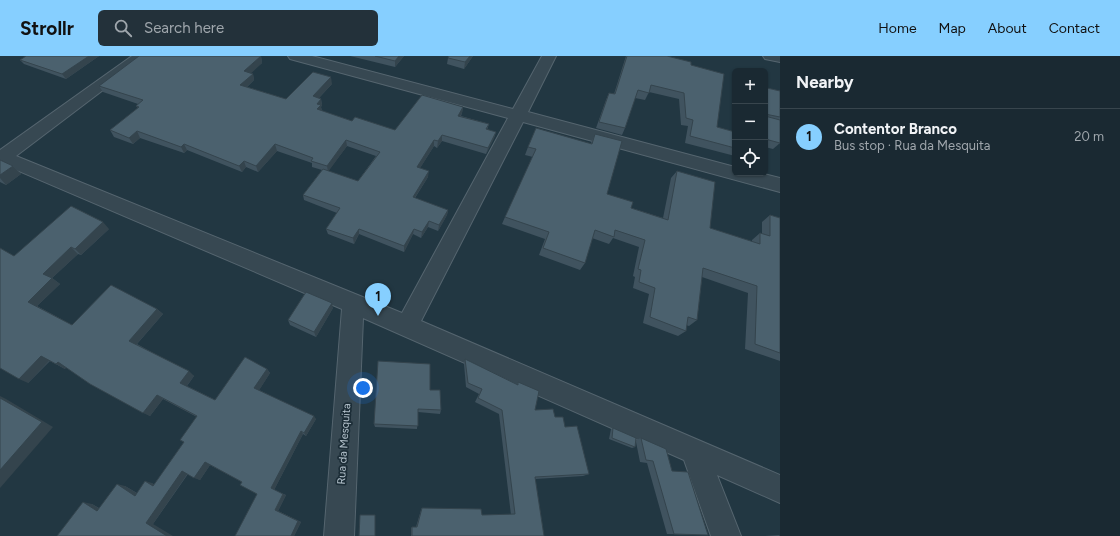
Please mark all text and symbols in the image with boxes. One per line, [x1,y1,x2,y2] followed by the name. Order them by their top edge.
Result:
[98,10,378,46] search box
[20,17,74,40] text: Strollr
[112,17,134,39] icon: search
[144,19,224,37] text: Search here
[878,20,917,37] text: Home
[939,20,966,37] text: Map
[988,20,1027,37] text: About
[1049,20,1100,37] text: Contact
[732,68,768,176] map controls
[732,68,768,104] button: +
[796,72,854,92] text: Nearby
[732,104,768,140] button: −
[834,120,957,138] text: Contentor Branco
[806,129,812,144] text: 1
[1074,129,1104,144] text: 20 m
[834,138,991,153] text: Bus stop · Rua da Mesquita
[732,140,768,176] button: locate
[365,283,391,316] pin: 1
[353,378,373,398] your location
[335,403,353,485] street label: Rua da Mesquita

